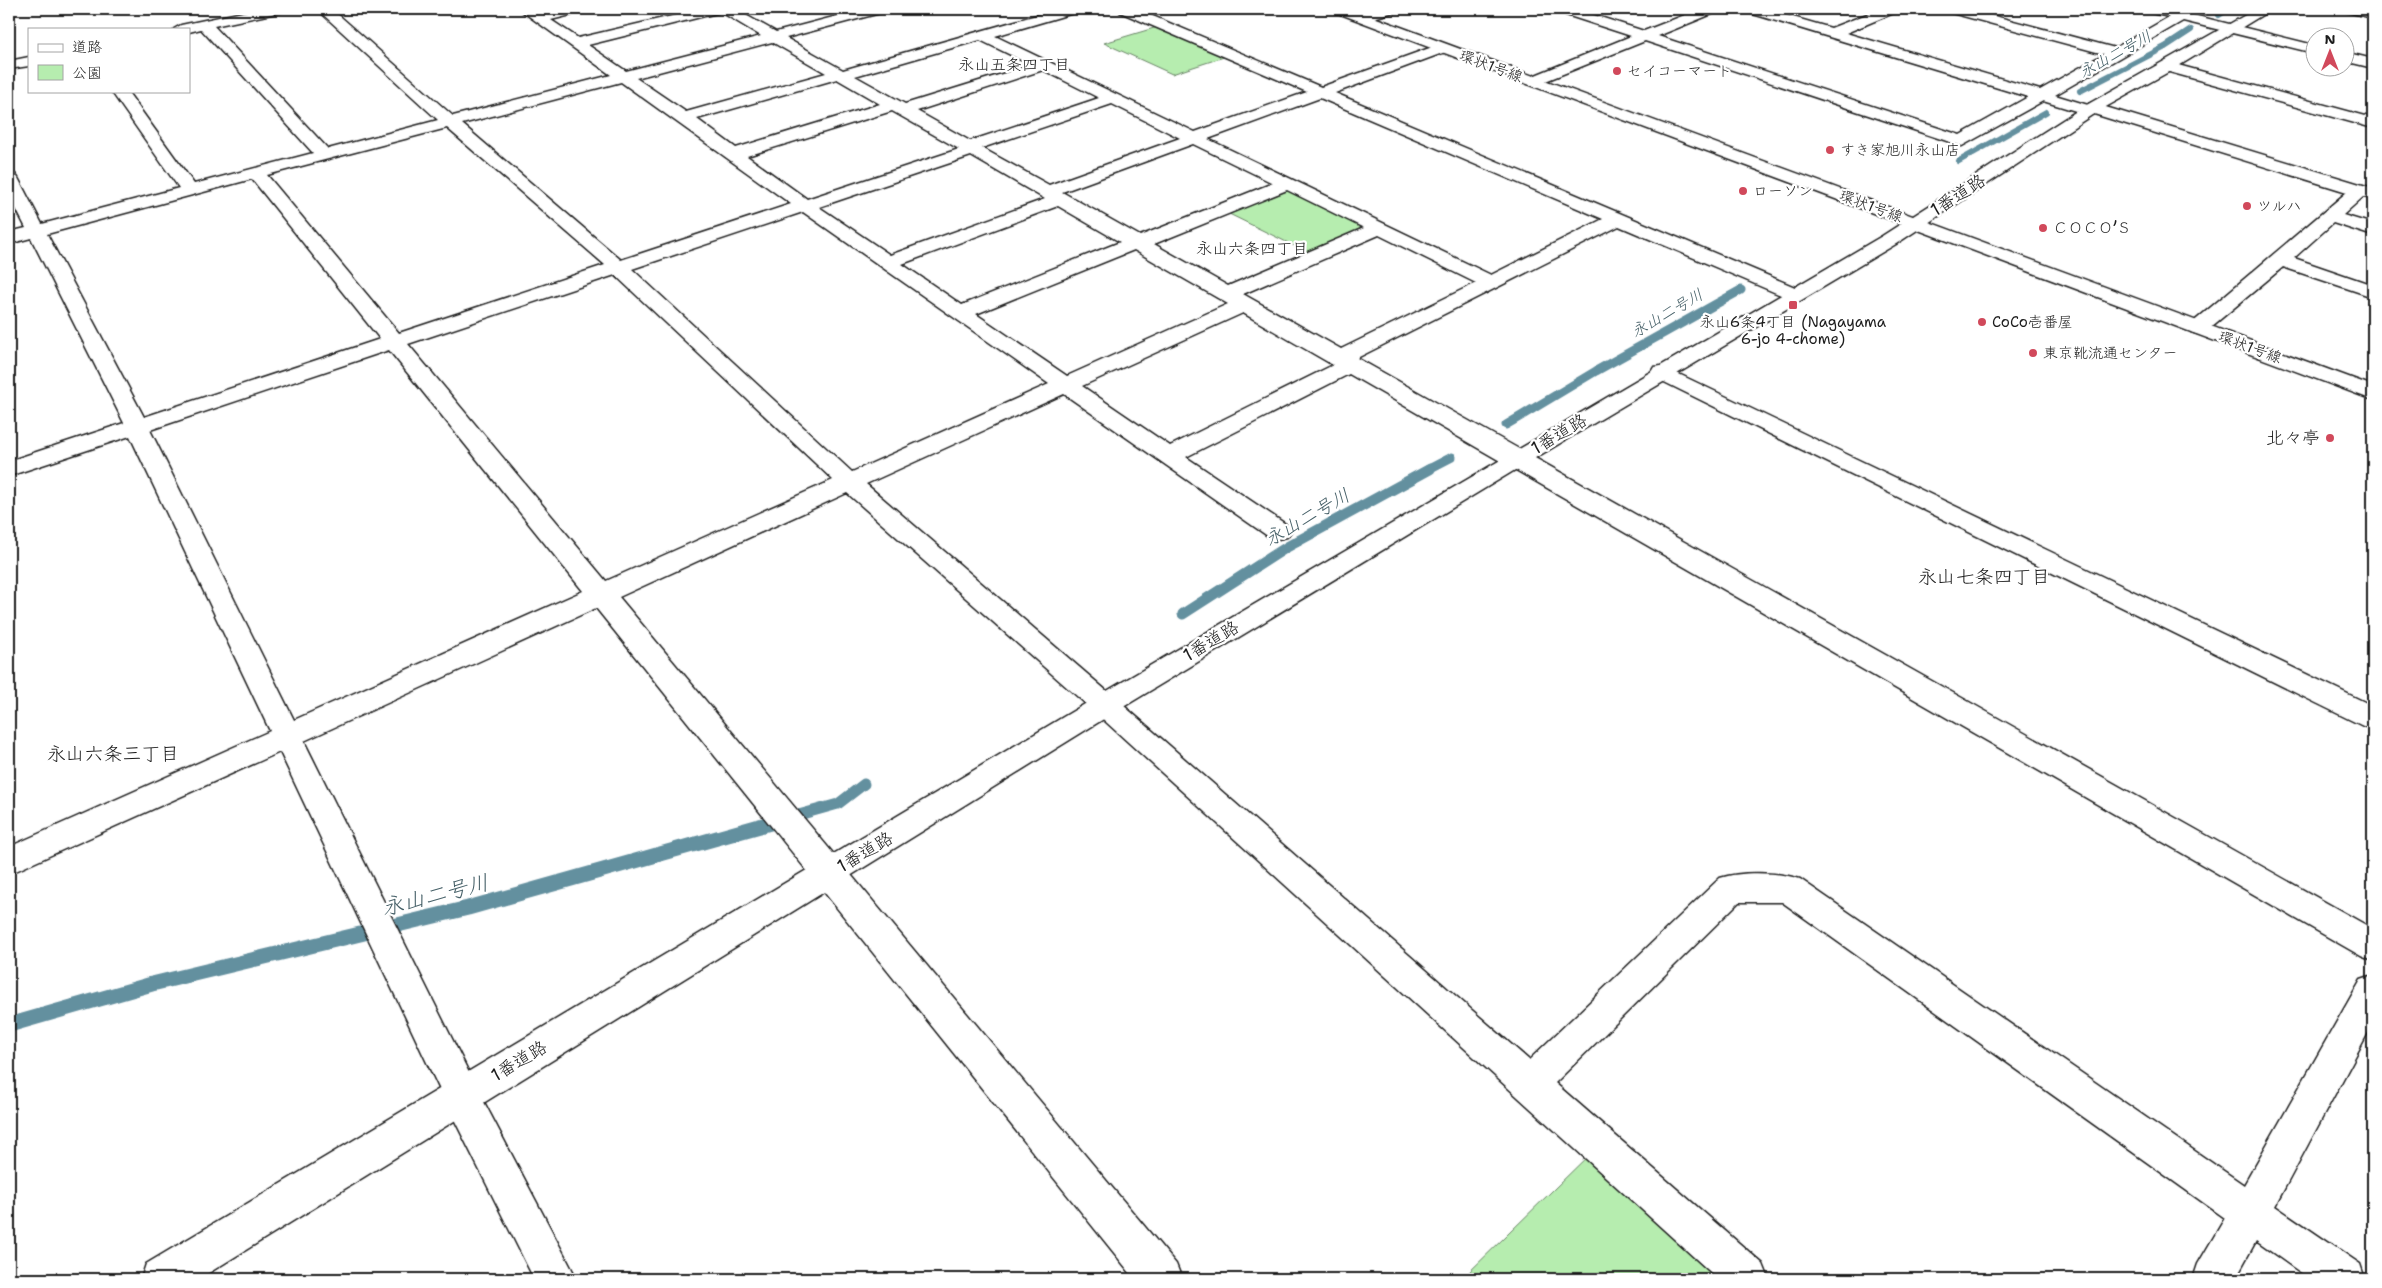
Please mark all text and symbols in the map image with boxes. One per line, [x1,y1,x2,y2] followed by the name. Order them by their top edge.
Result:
[2075,25,2155,83] water label: 永山二号川
[28,28,190,92] legend
[2304,28,2354,78] north arrow
[2324,30,2336,48] text: N
[72,37,102,57] text: 道路
[1456,45,1526,87] street label: 環状1号線
[958,54,1070,75] district label: 永山五条四丁目
[1627,61,1732,81] place label: セイコーマート
[72,63,102,83] text: 公園
[1611,65,1623,77] marker: セイコーマート
[1840,140,1960,160] place label: すき家旭川永山店
[1824,144,1836,156] marker: すき家旭川永山店
[1926,168,1990,222] street label: 1番道路
[1753,181,1813,201] place label: ローソン
[1737,185,1749,197] marker: ローソン
[1836,185,1906,227] street label: 環状1号線
[2257,196,2301,216] place label: ツルハ
[2241,200,2253,212] marker: ツルハ
[2053,218,2132,238] place label: ＣＯＣＯ’Ｓ
[2037,222,2049,234] marker: ＣＯＣＯ’Ｓ
[1196,238,1308,259] district label: 永山六条四丁目
[1627,284,1707,342] water label: 永山二号川
[1787,299,1799,311] marker: 永山6条4丁目 (Nagayama 6-jo 4-chome)
[1700,312,1887,349] place label: 永山6条4丁目 (Nagayama 6-jo 4-chome)
[1992,312,2073,332] place label: CoCo壱番屋
[1976,316,1988,328] marker: CoCo壱番屋
[2215,326,2285,368] street label: 環状1号線
[2043,343,2177,363] place label: 東京靴流通センター
[2027,347,2039,359] marker: 東京靴流通センター
[1526,408,1592,460] street label: 1番道路
[2266,426,2320,450] place label: 北々亭
[2324,432,2336,444] marker: 北々亭
[1260,482,1354,552] water label: 永山二号川
[1917,564,2051,589] district label: 永山七条四丁目
[1178,615,1244,667] street label: 1番道路
[46,741,180,766] district label: 永山六条三丁目
[832,826,898,878] street label: 1番道路
[378,868,492,922] water label: 永山二号川
[486,1035,552,1087] street label: 1番道路

